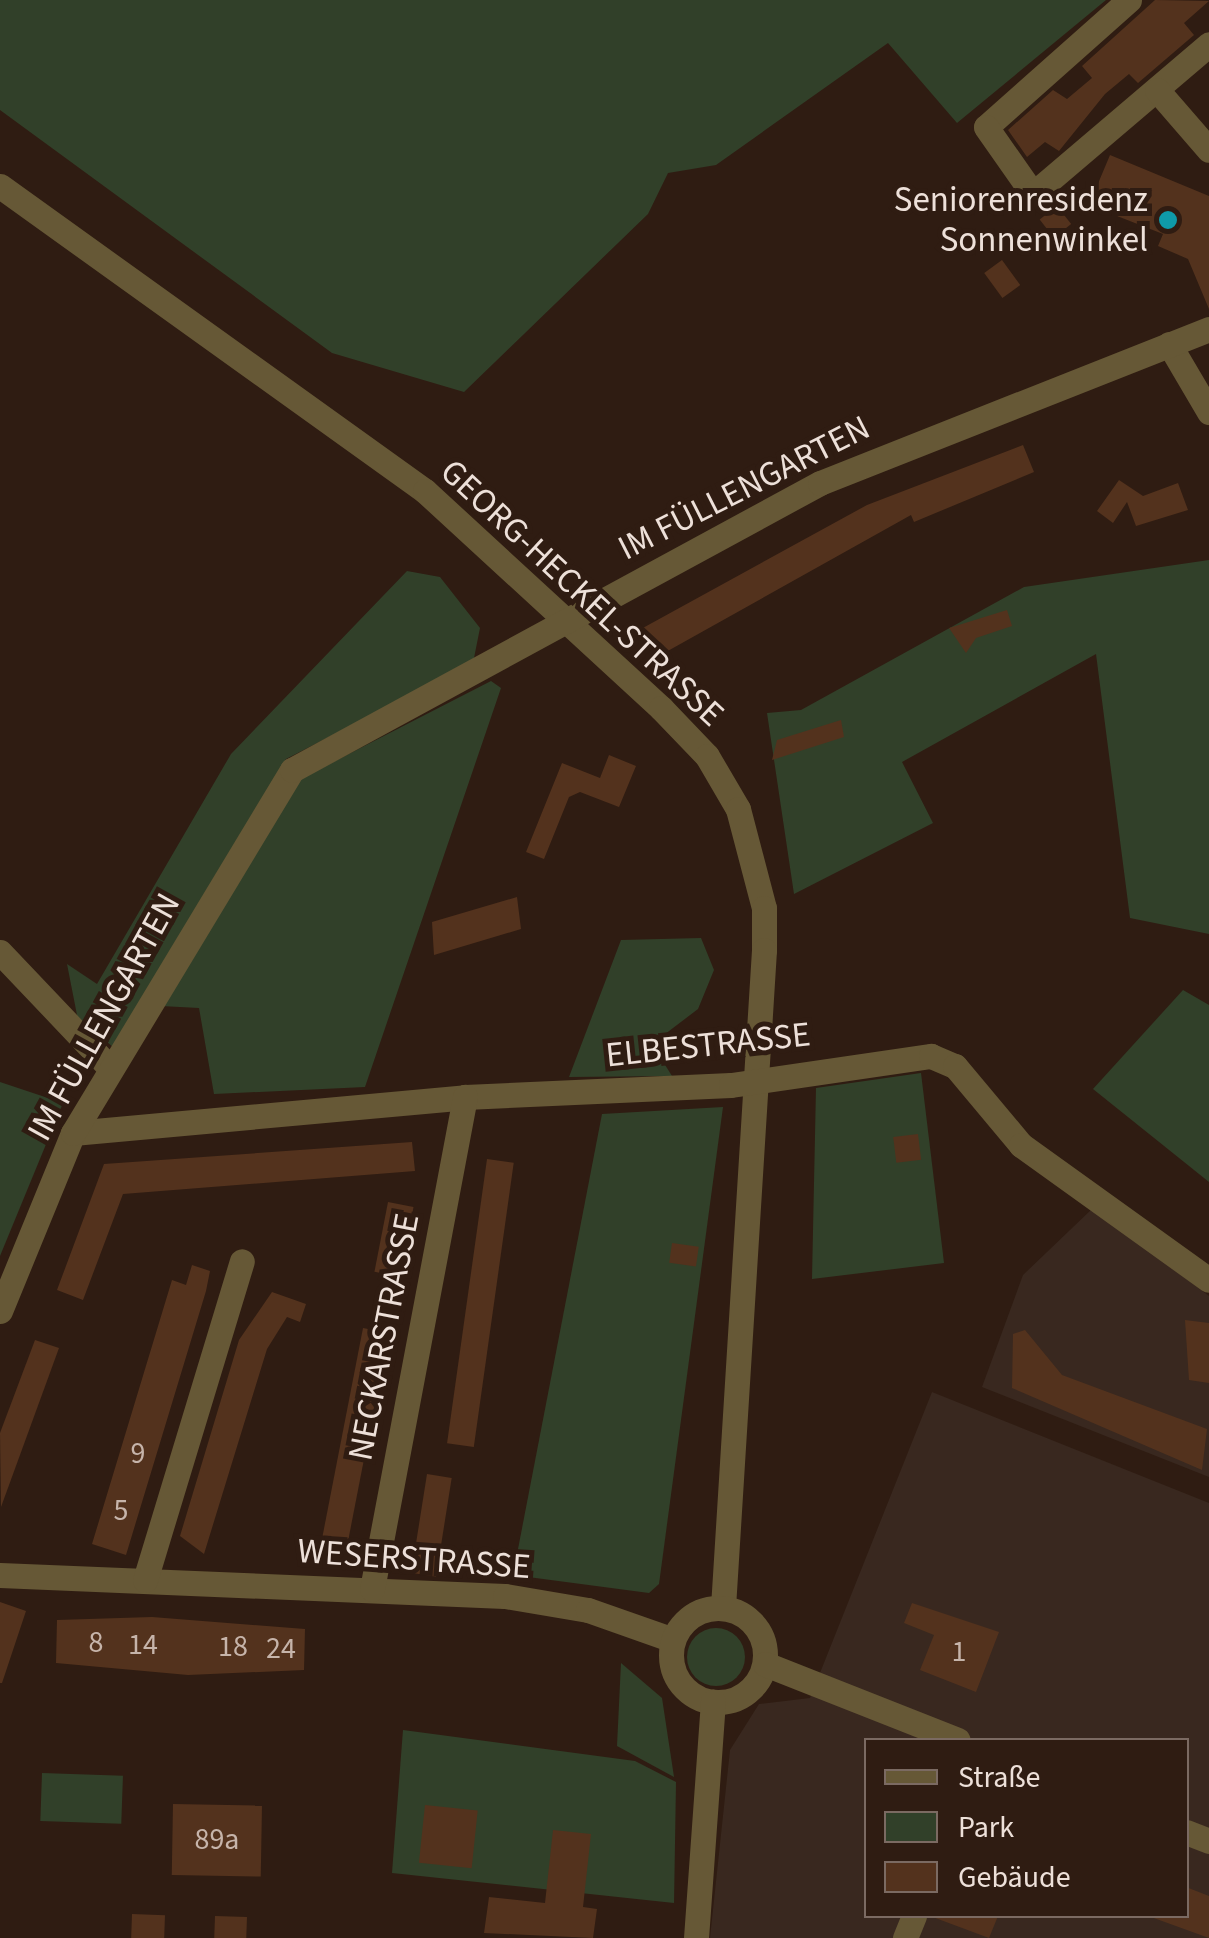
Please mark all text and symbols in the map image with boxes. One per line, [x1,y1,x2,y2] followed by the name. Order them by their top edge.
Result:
[894,179,1148,261] place label: Seniorenresidenz Sonnenwinkel
[1157,209,1179,231] marker: Seniorenresidenz Sonnenwinkel
[611,407,877,569] street label: IM FÜLLENGARTEN
[432,451,732,735] street label: GEORG-HECKEL-STRASSE
[19,886,189,1148] street label: IM FÜLLENGARTEN
[604,1013,812,1077] street label: ELBESTRASSE
[340,1210,428,1464] street label: NECKARSTRASSE
[131,1436,145,1472] house number: 9
[114,1493,128,1529] house number: 5
[296,1530,532,1588] street label: WESERSTRASSE
[89,1625,103,1661] house number: 8
[128,1627,158,1663] house number: 14
[218,1629,248,1665] house number: 18
[266,1631,296,1667] house number: 24
[952,1634,966,1670] house number: 1
[864,1738,1189,1918] legend
[958,1756,1040,1799] text: Straße
[958,1806,1014,1849] text: Park
[195,1822,239,1858] house number: 89a
[958,1856,1071,1899] text: Gebäude

